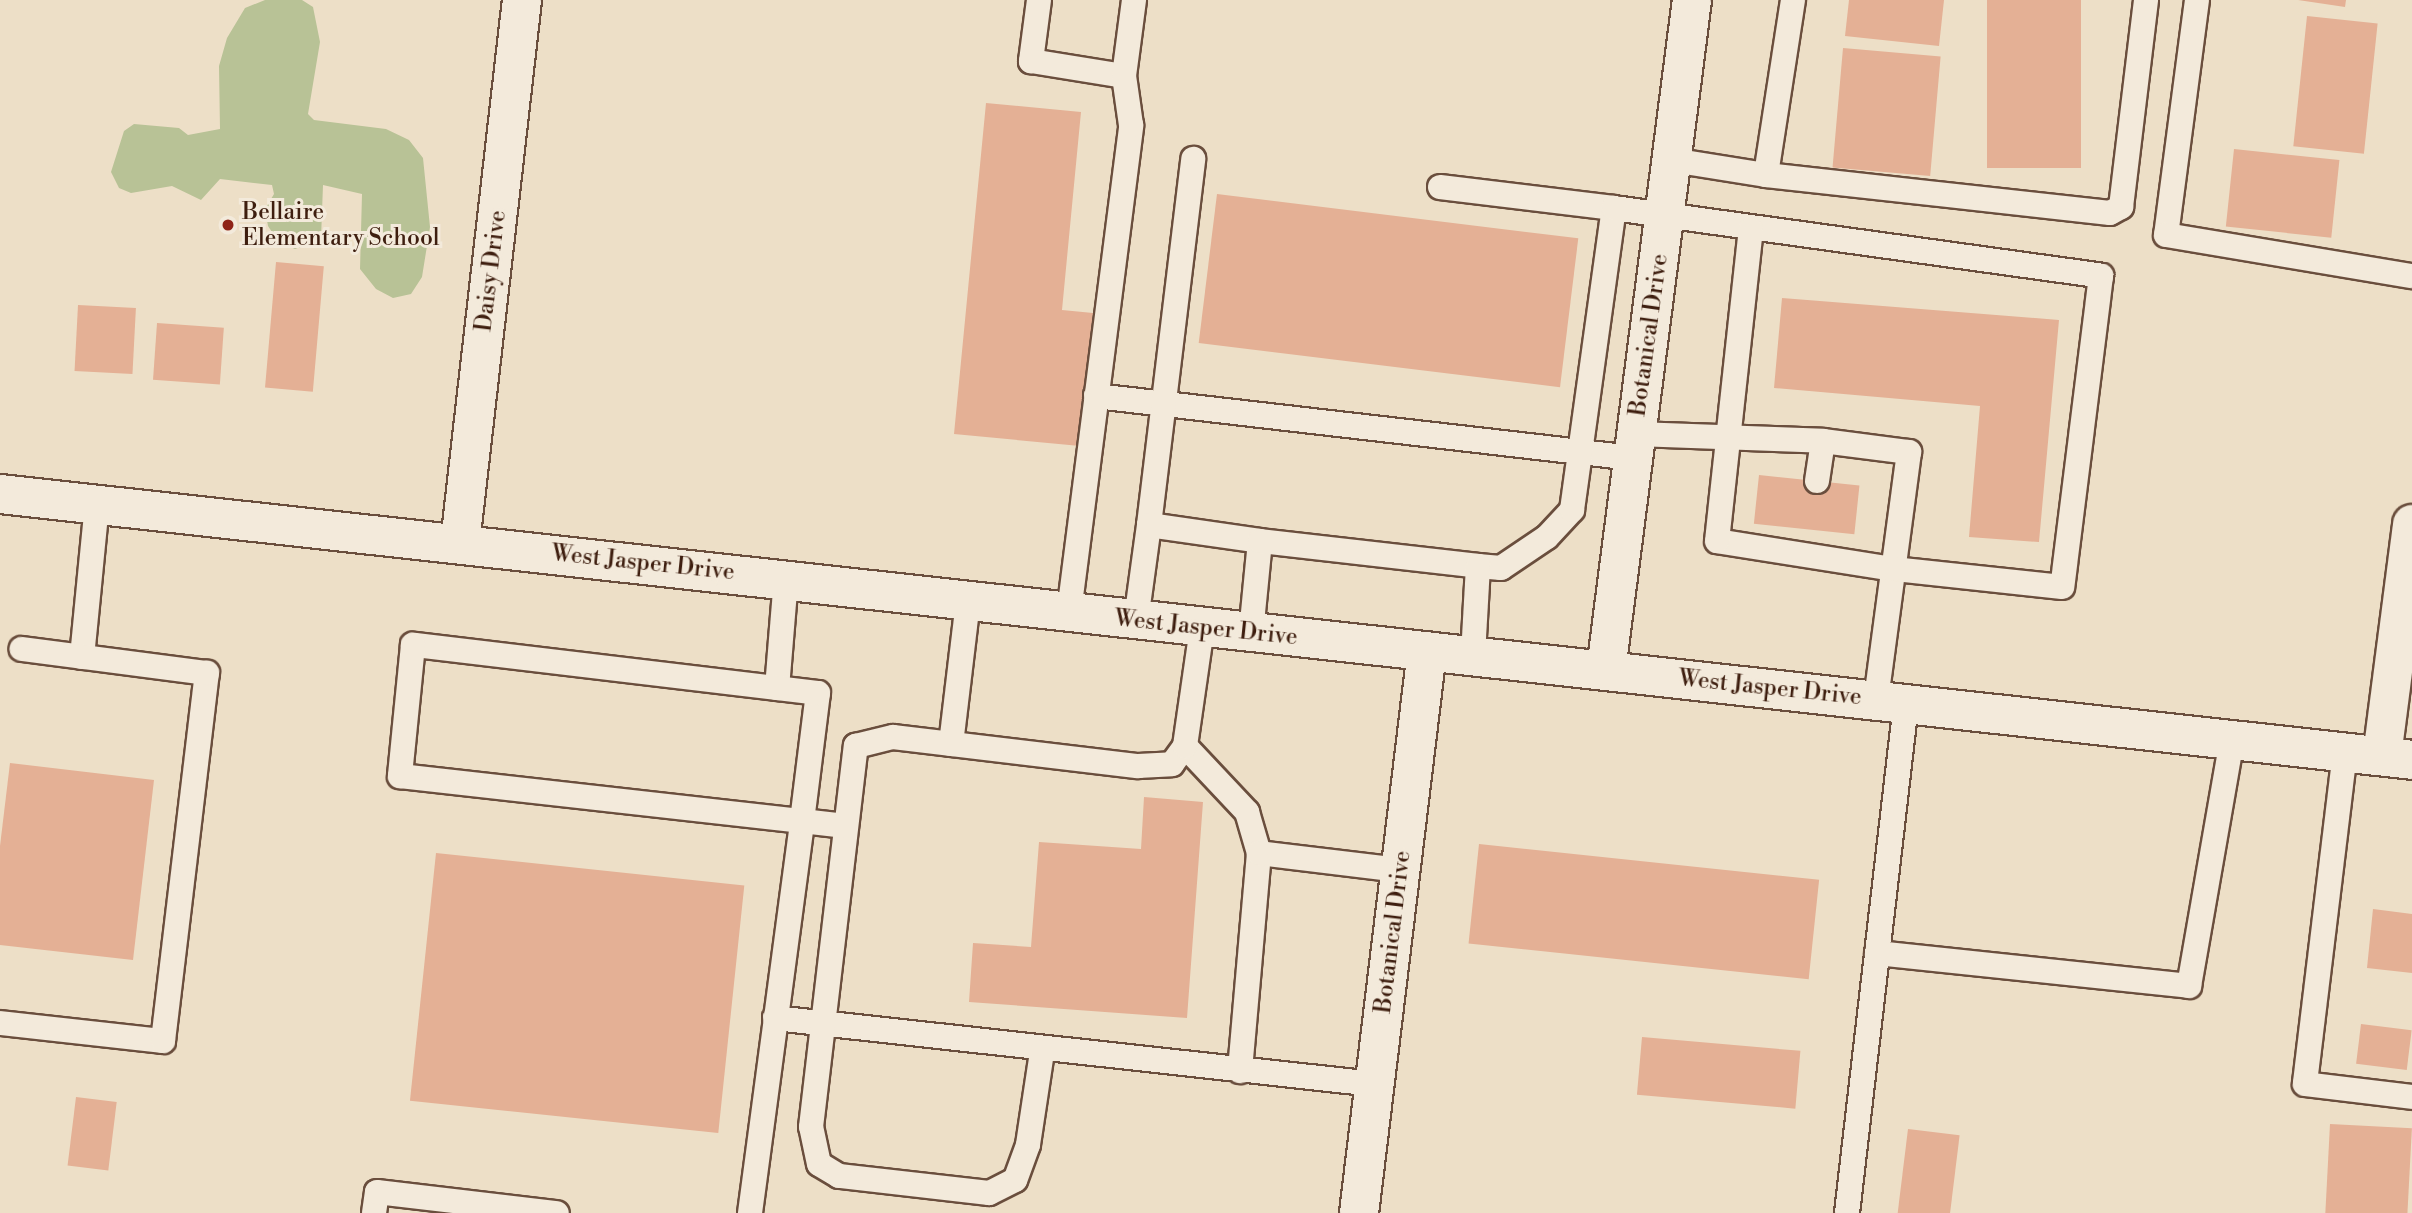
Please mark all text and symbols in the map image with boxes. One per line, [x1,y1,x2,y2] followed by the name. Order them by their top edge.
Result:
[242,198,440,252] place label: Bellaire Elementary School
[470,209,512,333] street label: Daisy Drive
[220,217,236,233] marker: Bellaire Elementary School
[1624,252,1674,418] street label: Botanical Drive
[550,540,736,586] street label: West Jasper Drive
[1113,605,1299,651] street label: West Jasper Drive
[1677,665,1863,711] street label: West Jasper Drive
[1369,849,1417,1015] street label: Botanical Drive

